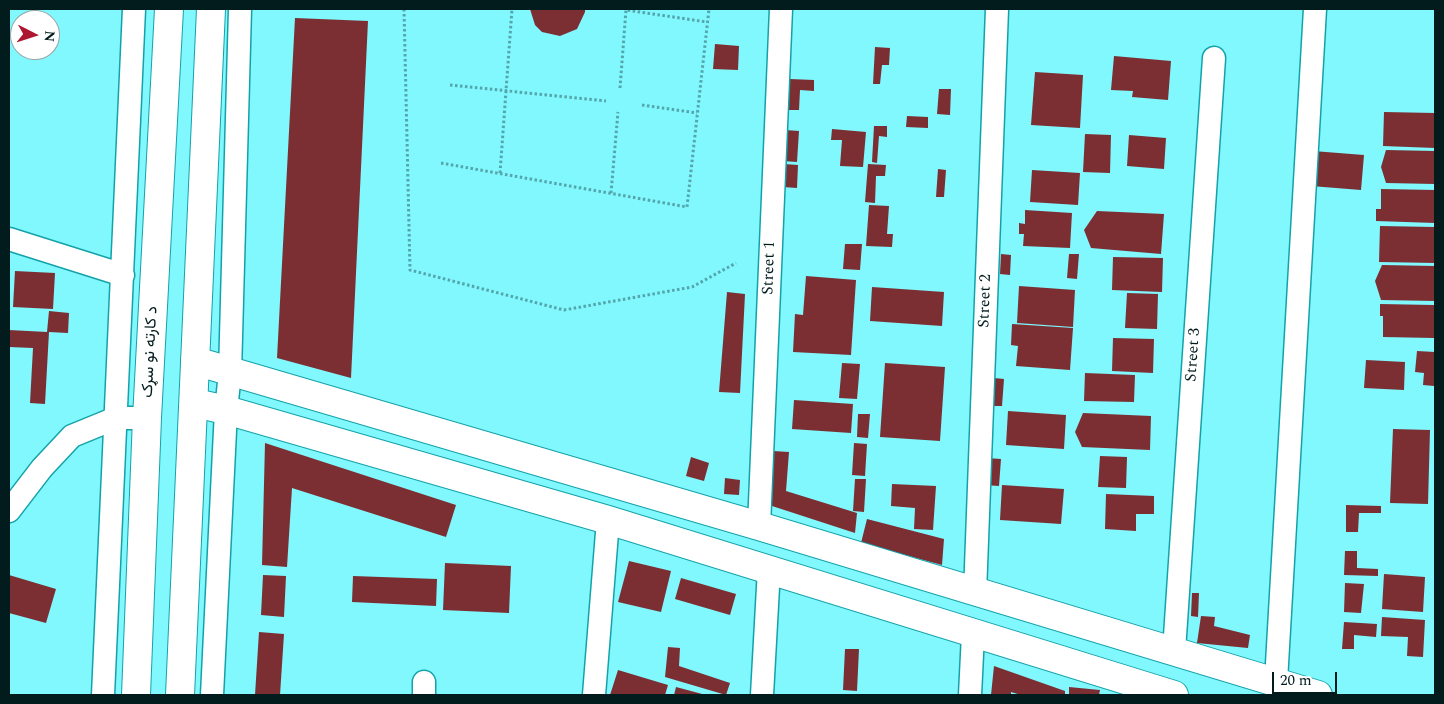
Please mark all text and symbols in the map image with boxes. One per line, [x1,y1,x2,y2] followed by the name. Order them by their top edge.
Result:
[10,10,60,60] north arrow
[38,30,60,43] text: N
[759,241,781,295] street label: Street 1
[975,274,997,328] street label: Street 2
[139,306,163,398] street label: د کارته نو سړک
[1183,327,1205,383] street label: Street 3
[1274,662,1339,694] scale bar
[1280,669,1312,692] text: 20 m

